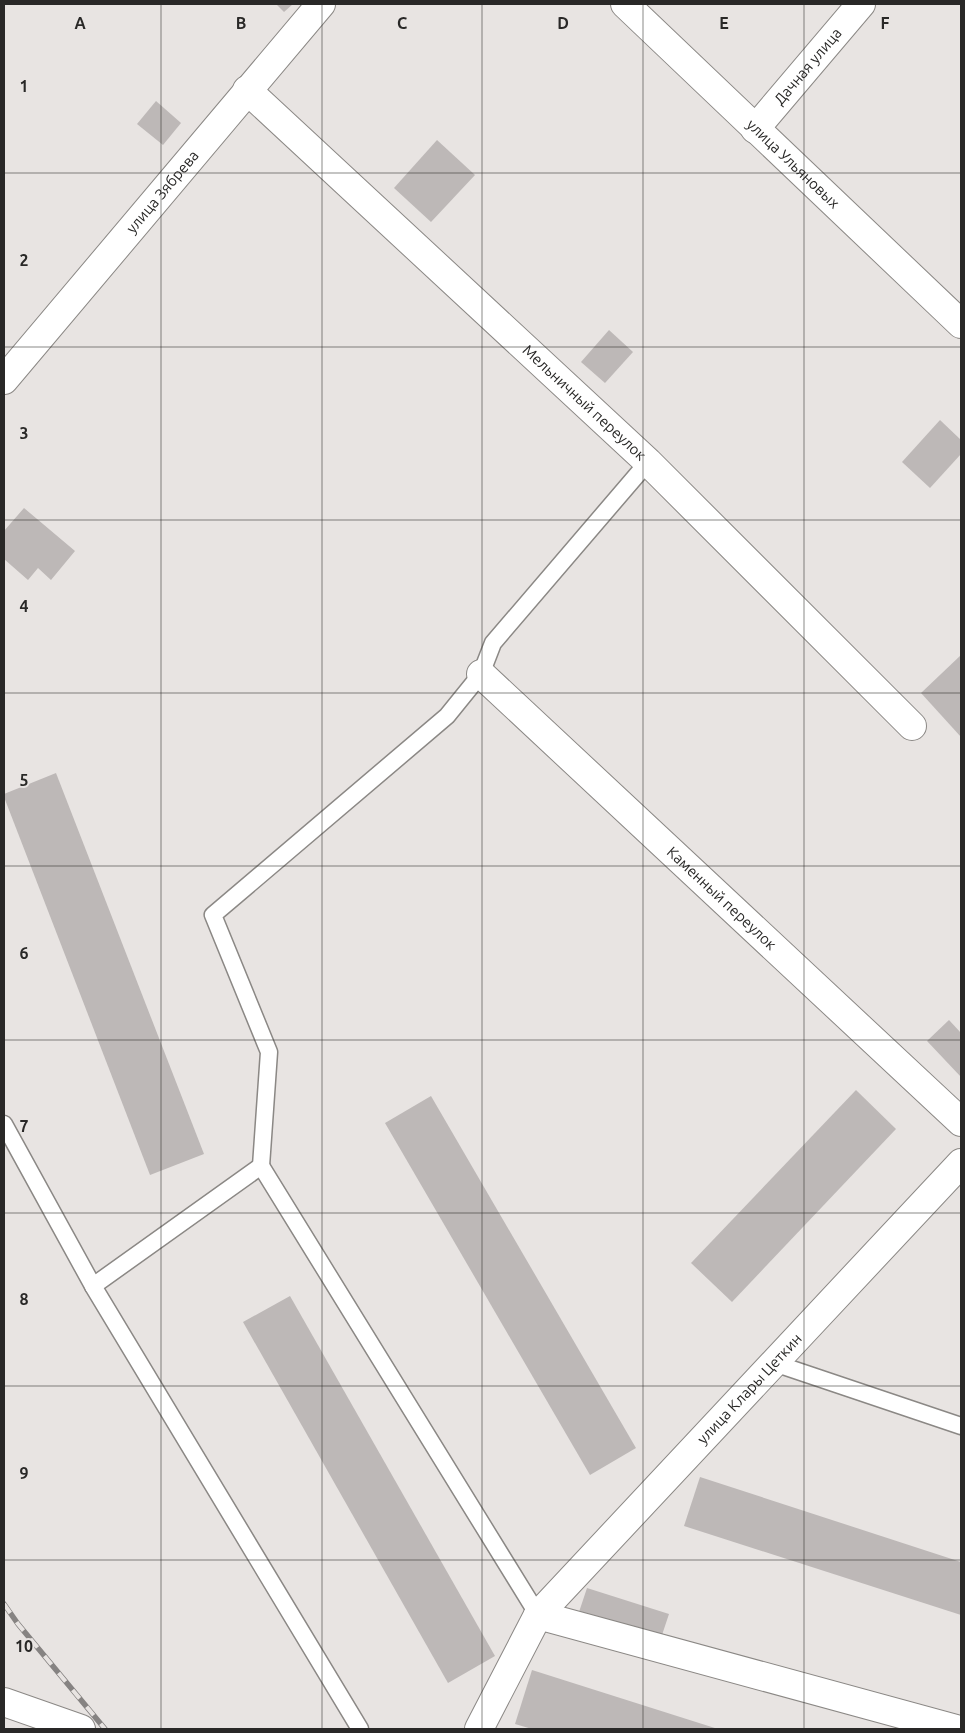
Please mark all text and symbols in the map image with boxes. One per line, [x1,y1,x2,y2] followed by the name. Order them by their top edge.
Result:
[74,14,86,32] text: A
[236,14,246,32] text: B
[397,14,407,32] text: C
[557,14,569,32] text: D
[719,14,729,32] text: E
[881,14,890,32] text: F
[770,24,845,108] street label: Дачная улица
[19,77,29,95] text: 1
[744,116,843,212] street label: улица Ульяновых
[123,147,202,236] street label: улица Зябрева
[19,251,29,269] text: 2
[519,341,650,464] street label: Мельничный переулок
[19,424,29,442] text: 3
[19,597,29,615] text: 4
[19,771,29,789] text: 5
[664,843,780,953] street label: Каменный переулок
[19,944,29,962] text: 6
[19,1117,29,1135] text: 7
[19,1290,29,1308] text: 8
[694,1330,805,1447] street label: улица Клары Цеткин
[19,1464,29,1482] text: 9
[15,1637,33,1655] text: 10

